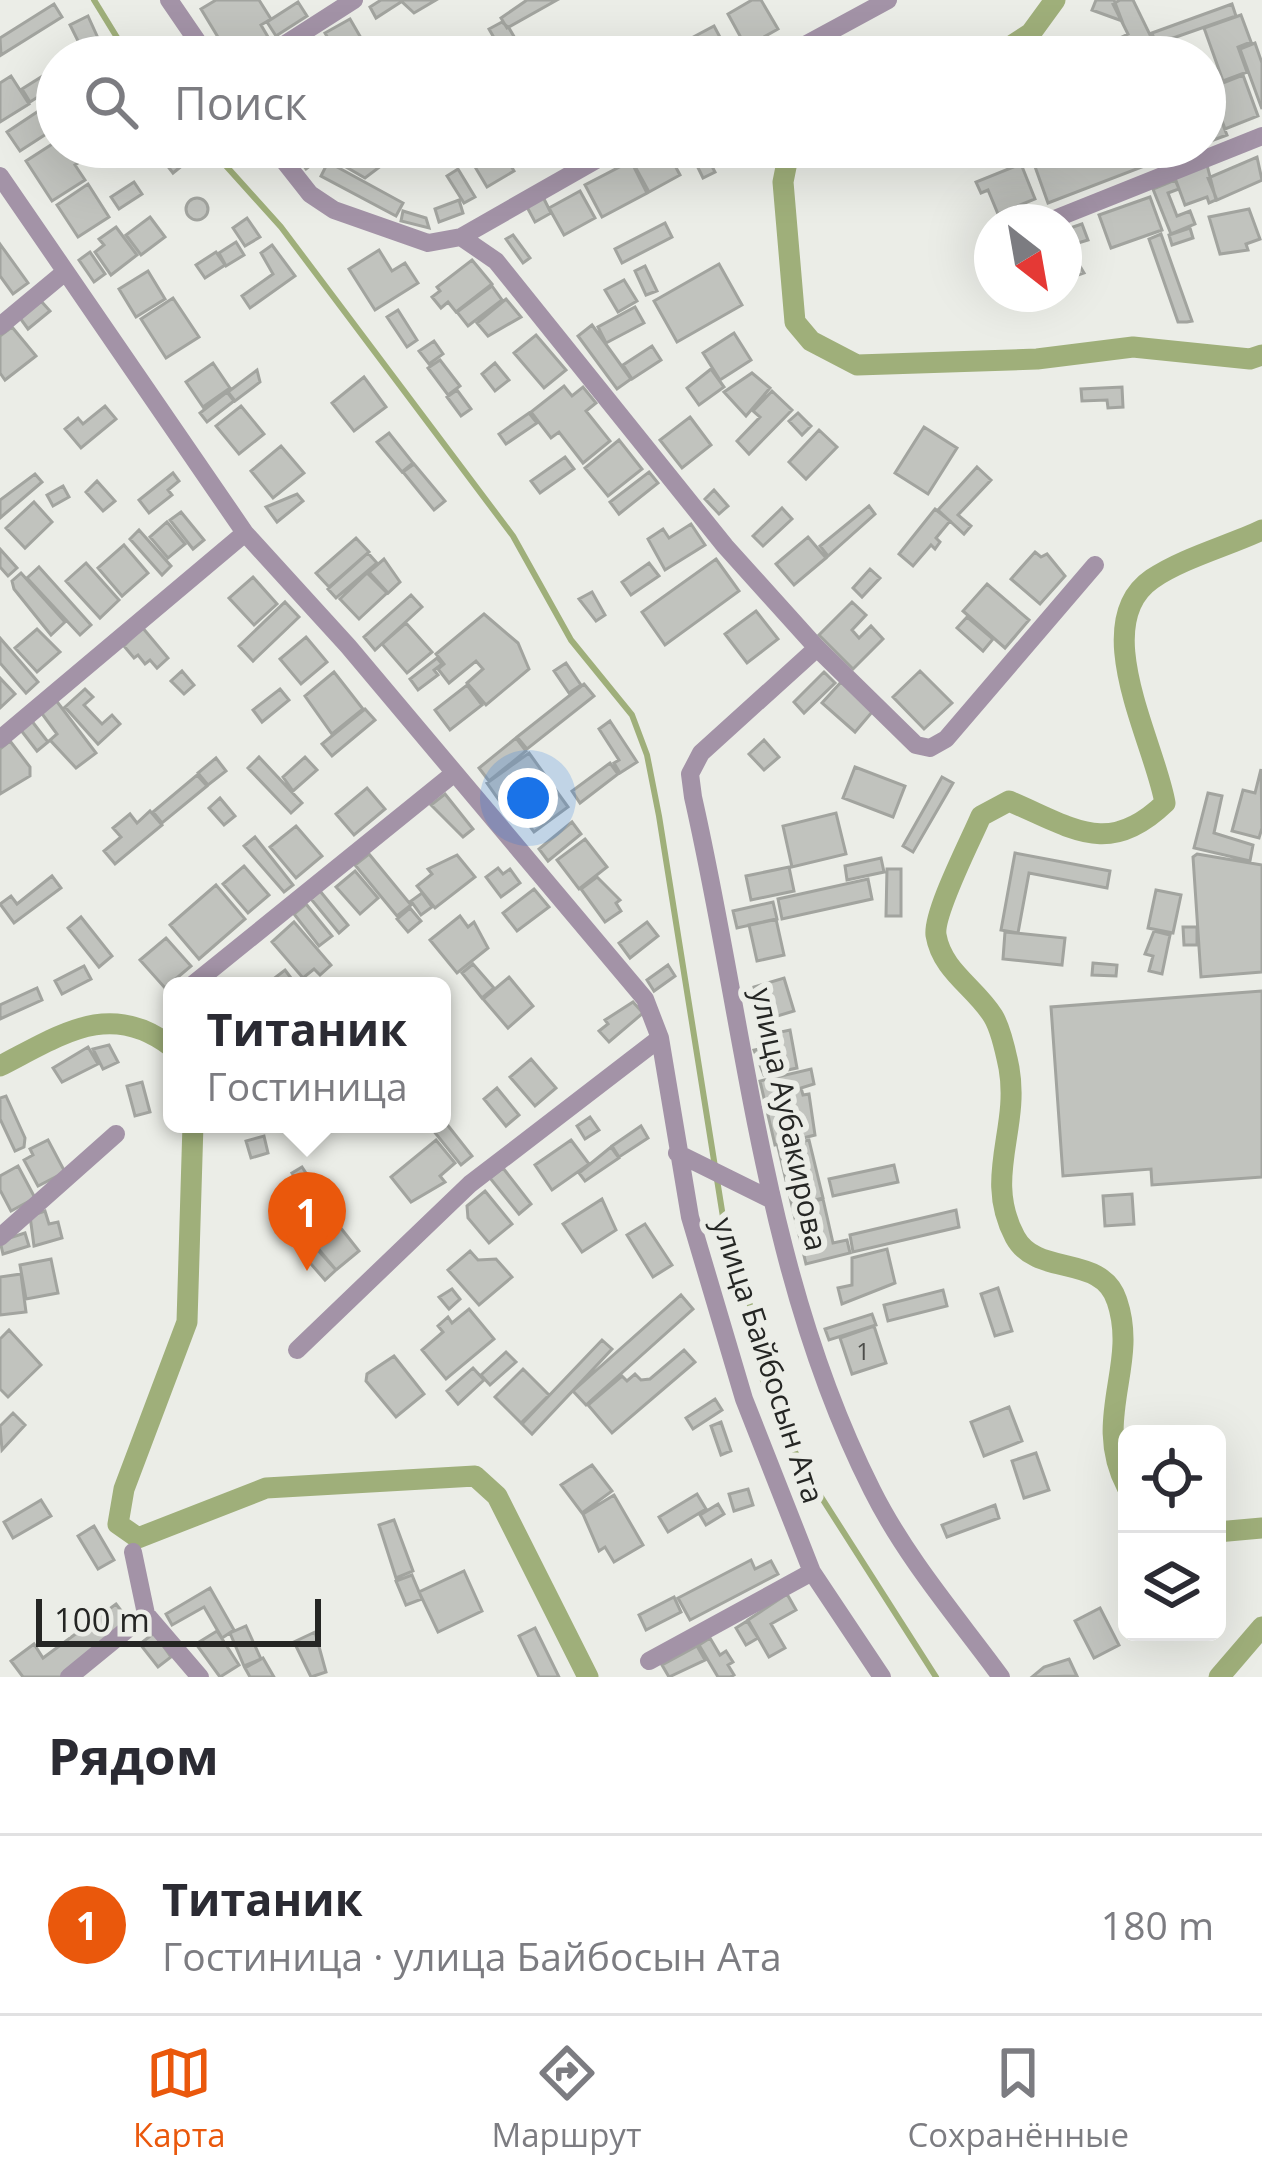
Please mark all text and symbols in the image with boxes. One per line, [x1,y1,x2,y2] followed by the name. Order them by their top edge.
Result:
[36,36,1226,168] search box
[78,69,144,135] icon: search
[174,72,307,133] text: Поиск
[974,204,1082,312] north arrow
[498,768,558,828] your location
[163,977,451,1133] popup
[742,984,838,1254] street label: улица Аубакирова
[206,998,407,1059] text: Титаник
[206,1059,408,1112] text: Гостиница
[268,1172,346,1271] pin: 1
[703,1212,835,1508] street label: улица Байбосын Ата
[856,1334,870,1367] house number: 1
[1118,1425,1226,1641] map controls
[1118,1425,1226,1533] button: locate
[1118,1533,1226,1641] button: layers
[36,1593,321,1646] scale bar
[54,1597,150,1642] text: 100 m
[48,1720,219,1790] text: Рядом
[162,1868,363,1929] text: Титаник
[76,1898,98,1951] text: 1
[1101,1898,1214,1951] text: 180 m
[162,1929,782,1982] text: Гостиница · улица Байбосын Ата
[133,2040,226,2157] tab: Карта
[492,2040,641,2157] tab: Маршрут
[907,2040,1129,2157] tab: Сохранённые

